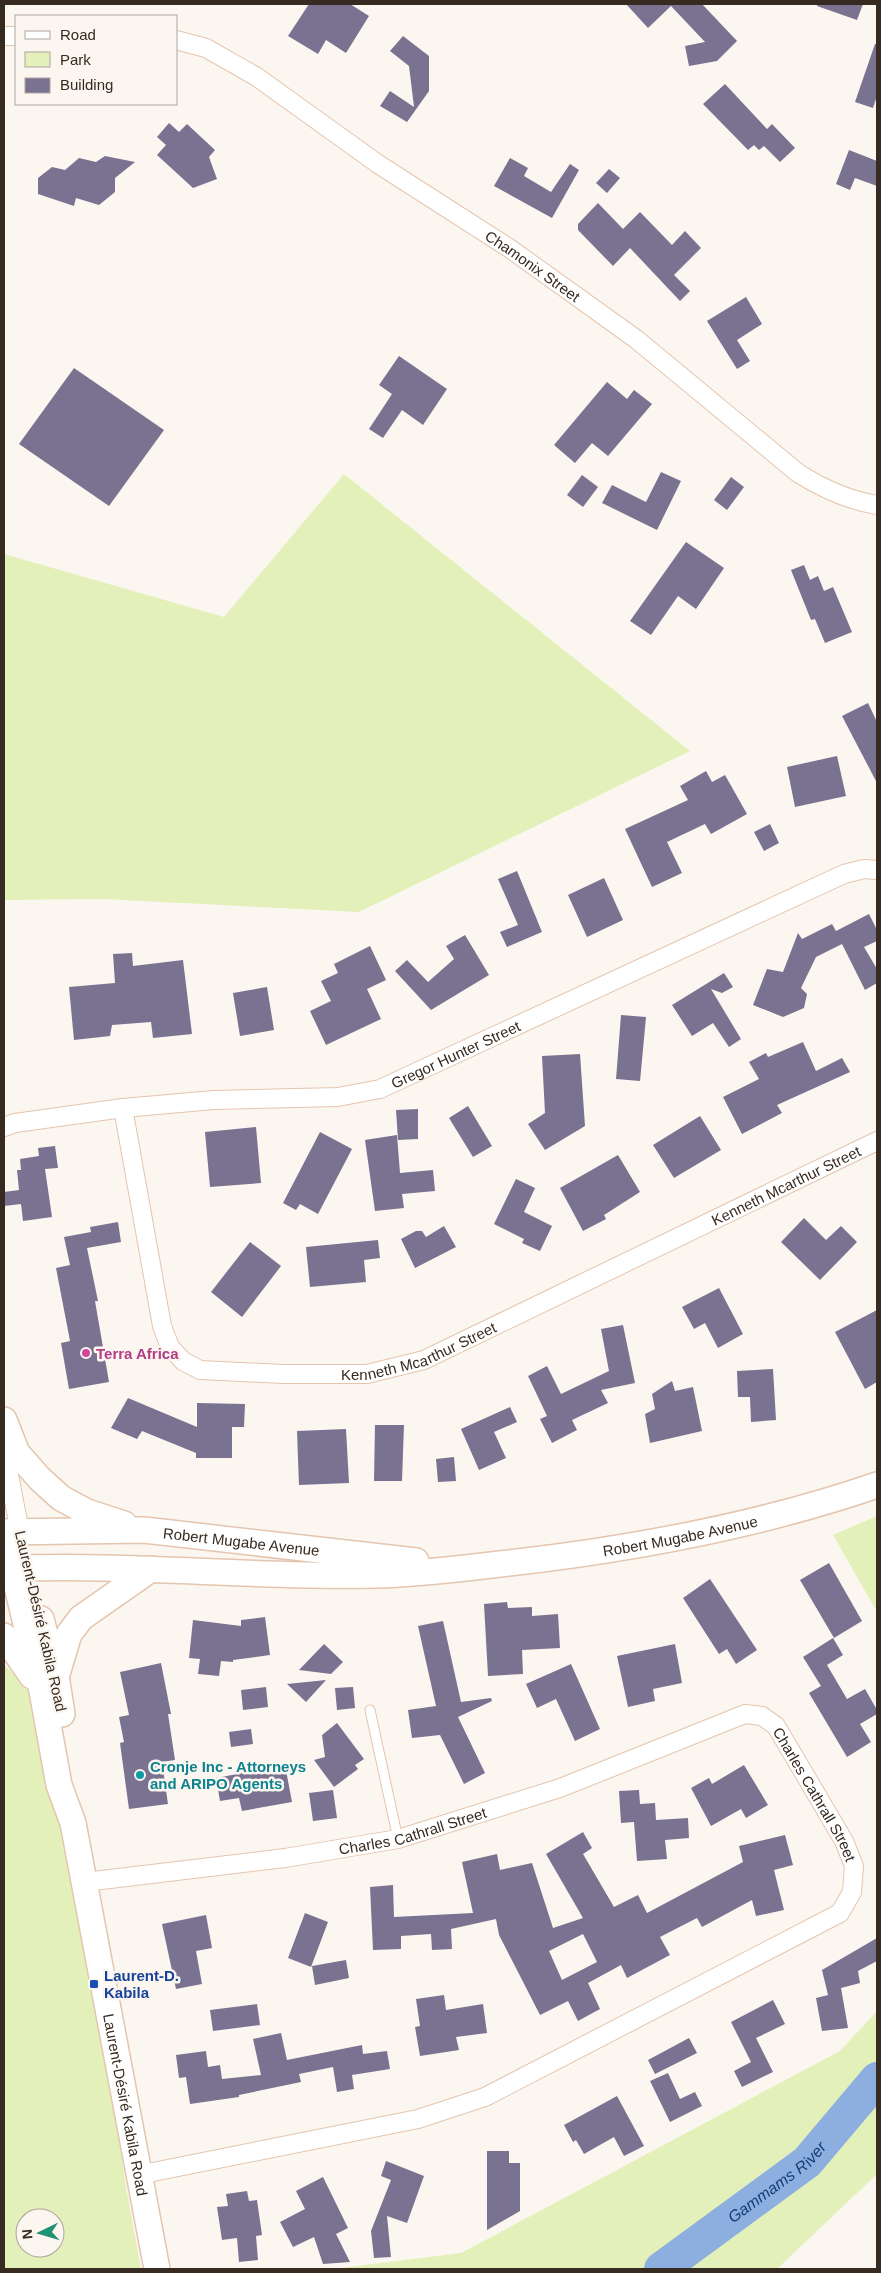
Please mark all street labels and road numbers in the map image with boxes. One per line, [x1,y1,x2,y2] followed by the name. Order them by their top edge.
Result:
[482,227,584,305] street label: Chamonix Street
[388,1017,523,1091] street label: Gregor Hunter Street
[709,1141,864,1228] street label: Kenneth Mcarthur Street
[341,1318,499,1383] street label: Kenneth Mcarthur Street
[601,1512,759,1559] street label: Robert Mugabe Avenue
[162,1524,321,1558] street label: Robert Mugabe Avenue
[12,1529,70,1713] street label: Laurent-Désiré Kabila Road
[770,1724,860,1864] street label: Charles Cathrall Street
[337,1803,489,1857] street label: Charles Cathrall Street
[101,2012,152,2197] street label: Laurent-Désiré Kabila Road

